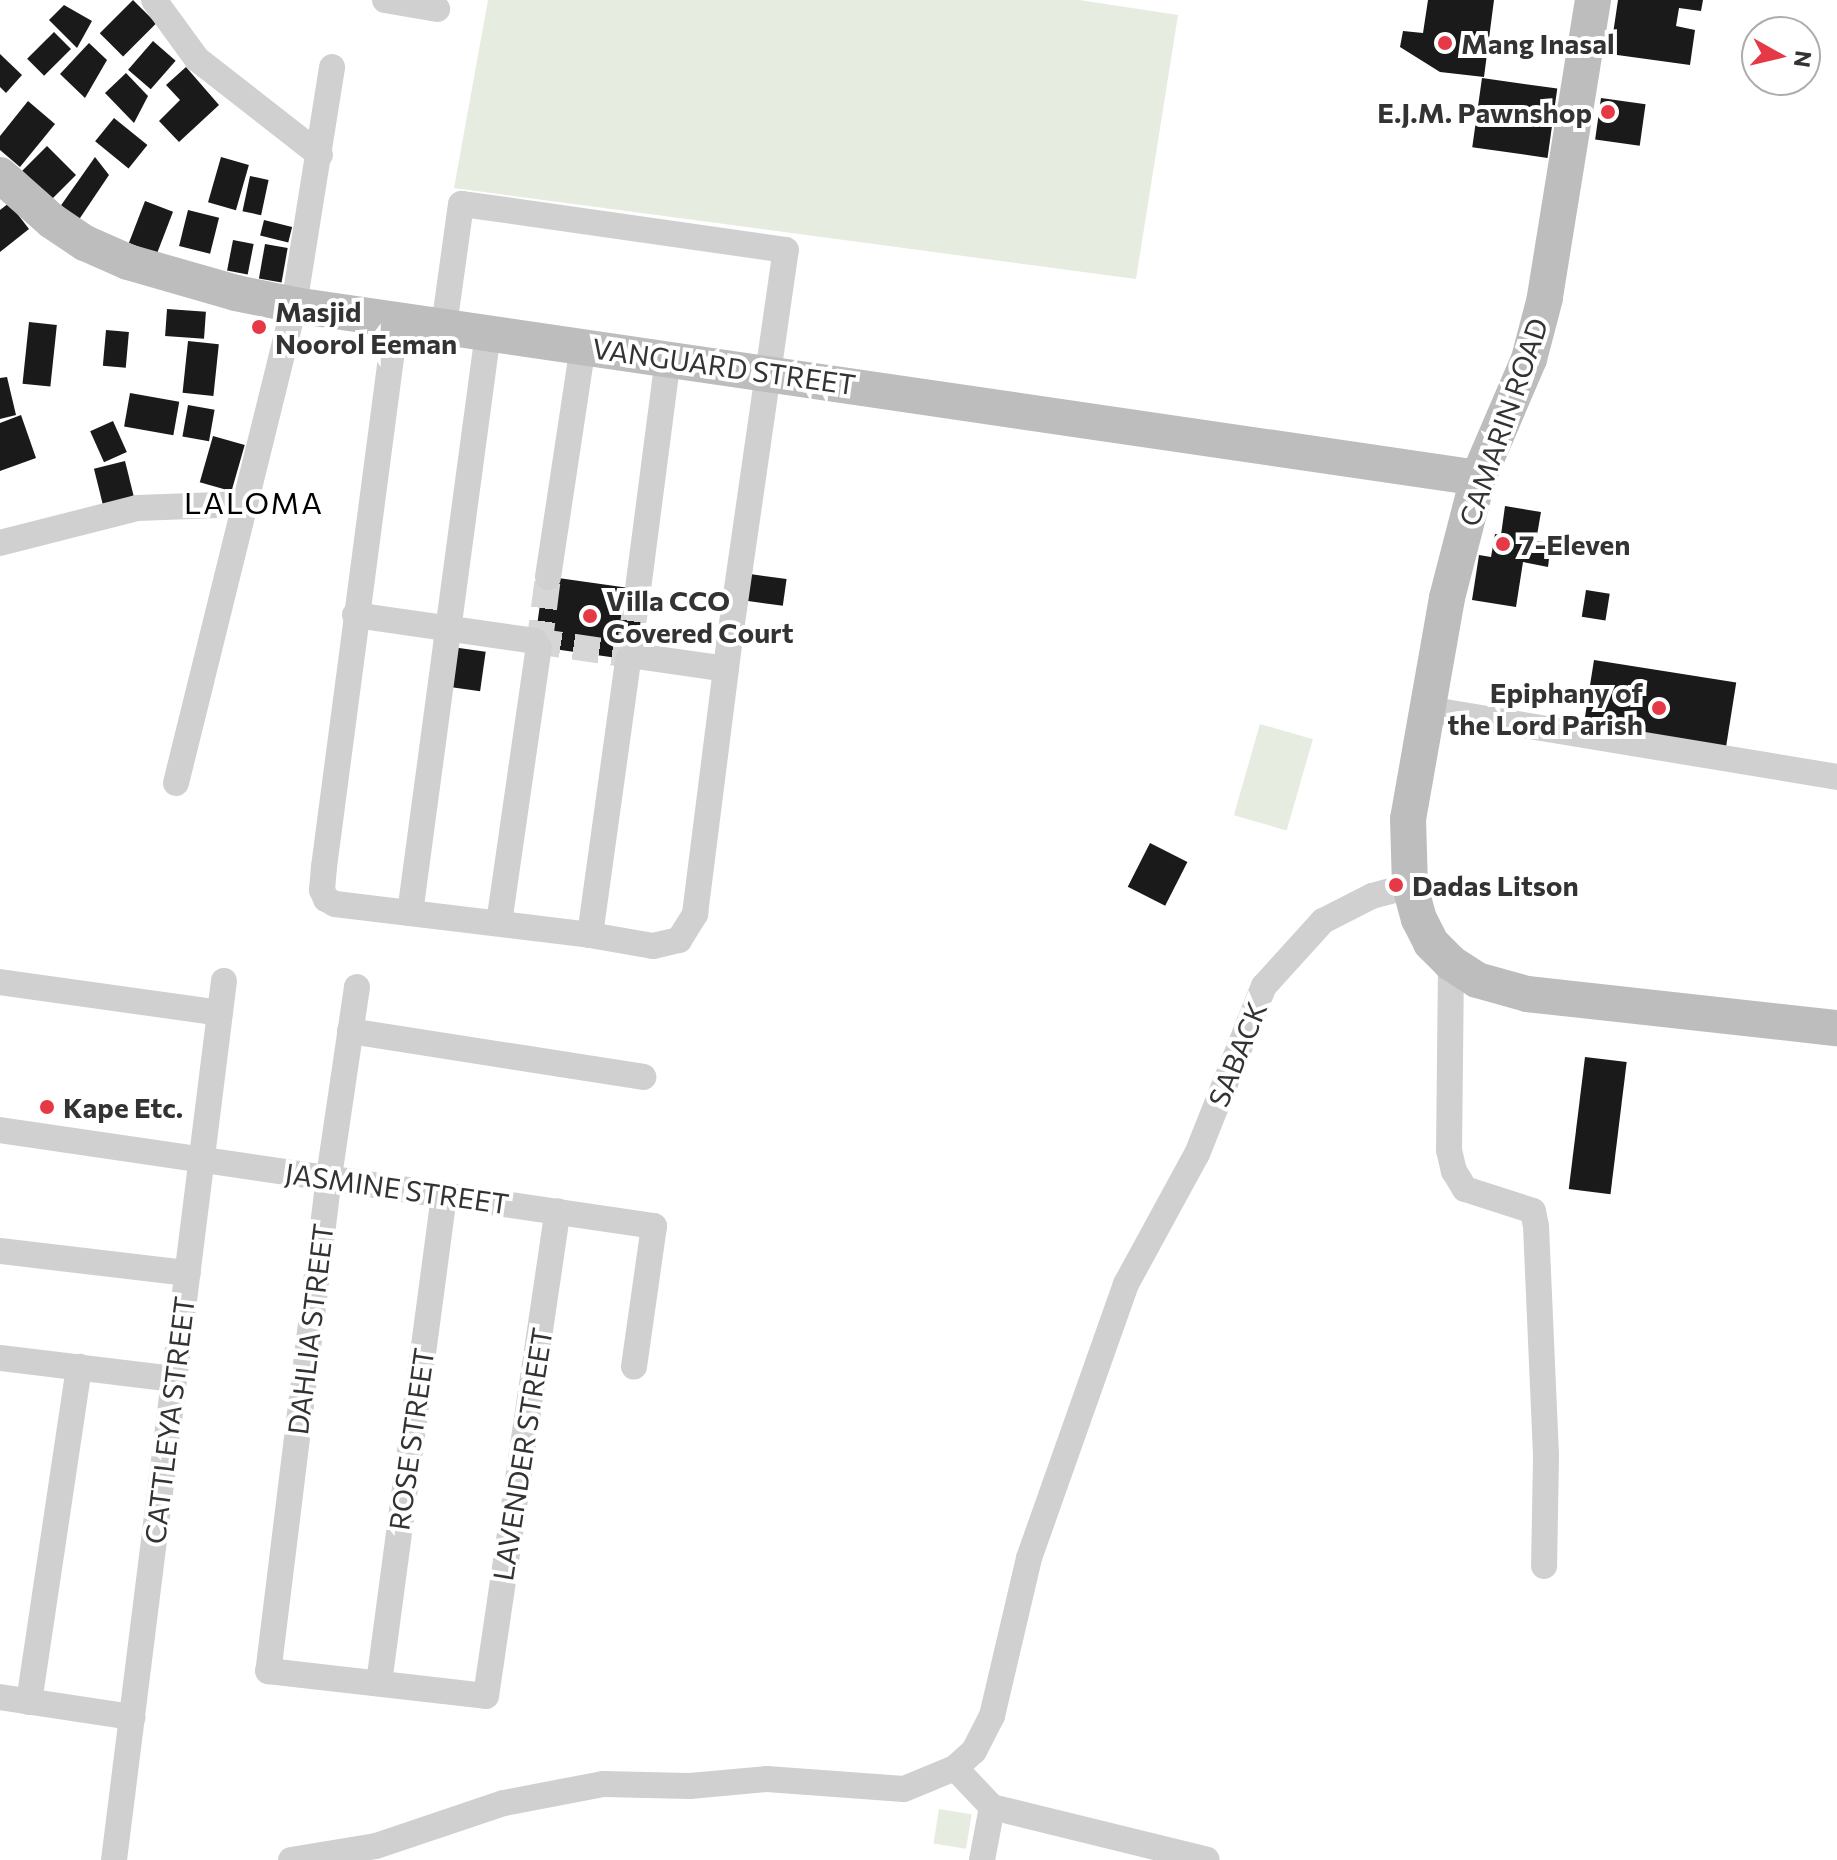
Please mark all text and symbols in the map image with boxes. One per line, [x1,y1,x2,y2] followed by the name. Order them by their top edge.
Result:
[1741,16,1821,96] north arrow
[1461,26,1615,60] place label: Mang Inasal
[1436,34,1454,52] marker: Mang Inasal
[1789,49,1818,69] text: N
[1377,95,1592,129] place label: E.J.M. Pawnshop
[1599,103,1617,121] marker: E.J.M. Pawnshop
[275,294,457,360] place label: Masjid Noorol Eeman
[1452,313,1554,531] street label: CAMARIN ROAD
[250,318,268,336] marker: Masjid Noorol Eeman
[590,331,858,401] street label: VANGUARD STREET
[184,484,324,520] district label: LALOMA
[1519,527,1630,561] place label: 7-Eleven
[1494,535,1512,553] marker: 7-Eleven
[606,583,793,649] place label: Villa CCO Covered Court
[581,607,599,625] marker: Villa CCO Covered Court
[1447,675,1643,741] place label: Epiphany of the Lord Parish
[1650,699,1668,717] marker: Epiphany of the Lord Parish
[1412,868,1579,902] place label: Dadas Litson
[1387,876,1405,894] marker: Dadas Litson
[1201,997,1273,1111] street label: SABACK
[63,1090,183,1124] place label: Kape Etc.
[38,1098,56,1116] marker: Kape Etc.
[283,1156,511,1220] street label: JASMINE STREET
[280,1221,340,1437] street label: DAHLIA STREET
[137,1294,201,1546] street label: CATTLEYA STREET
[485,1325,559,1583] street label: LAVENDER STREET
[382,1346,440,1532] street label: ROSE STREET

